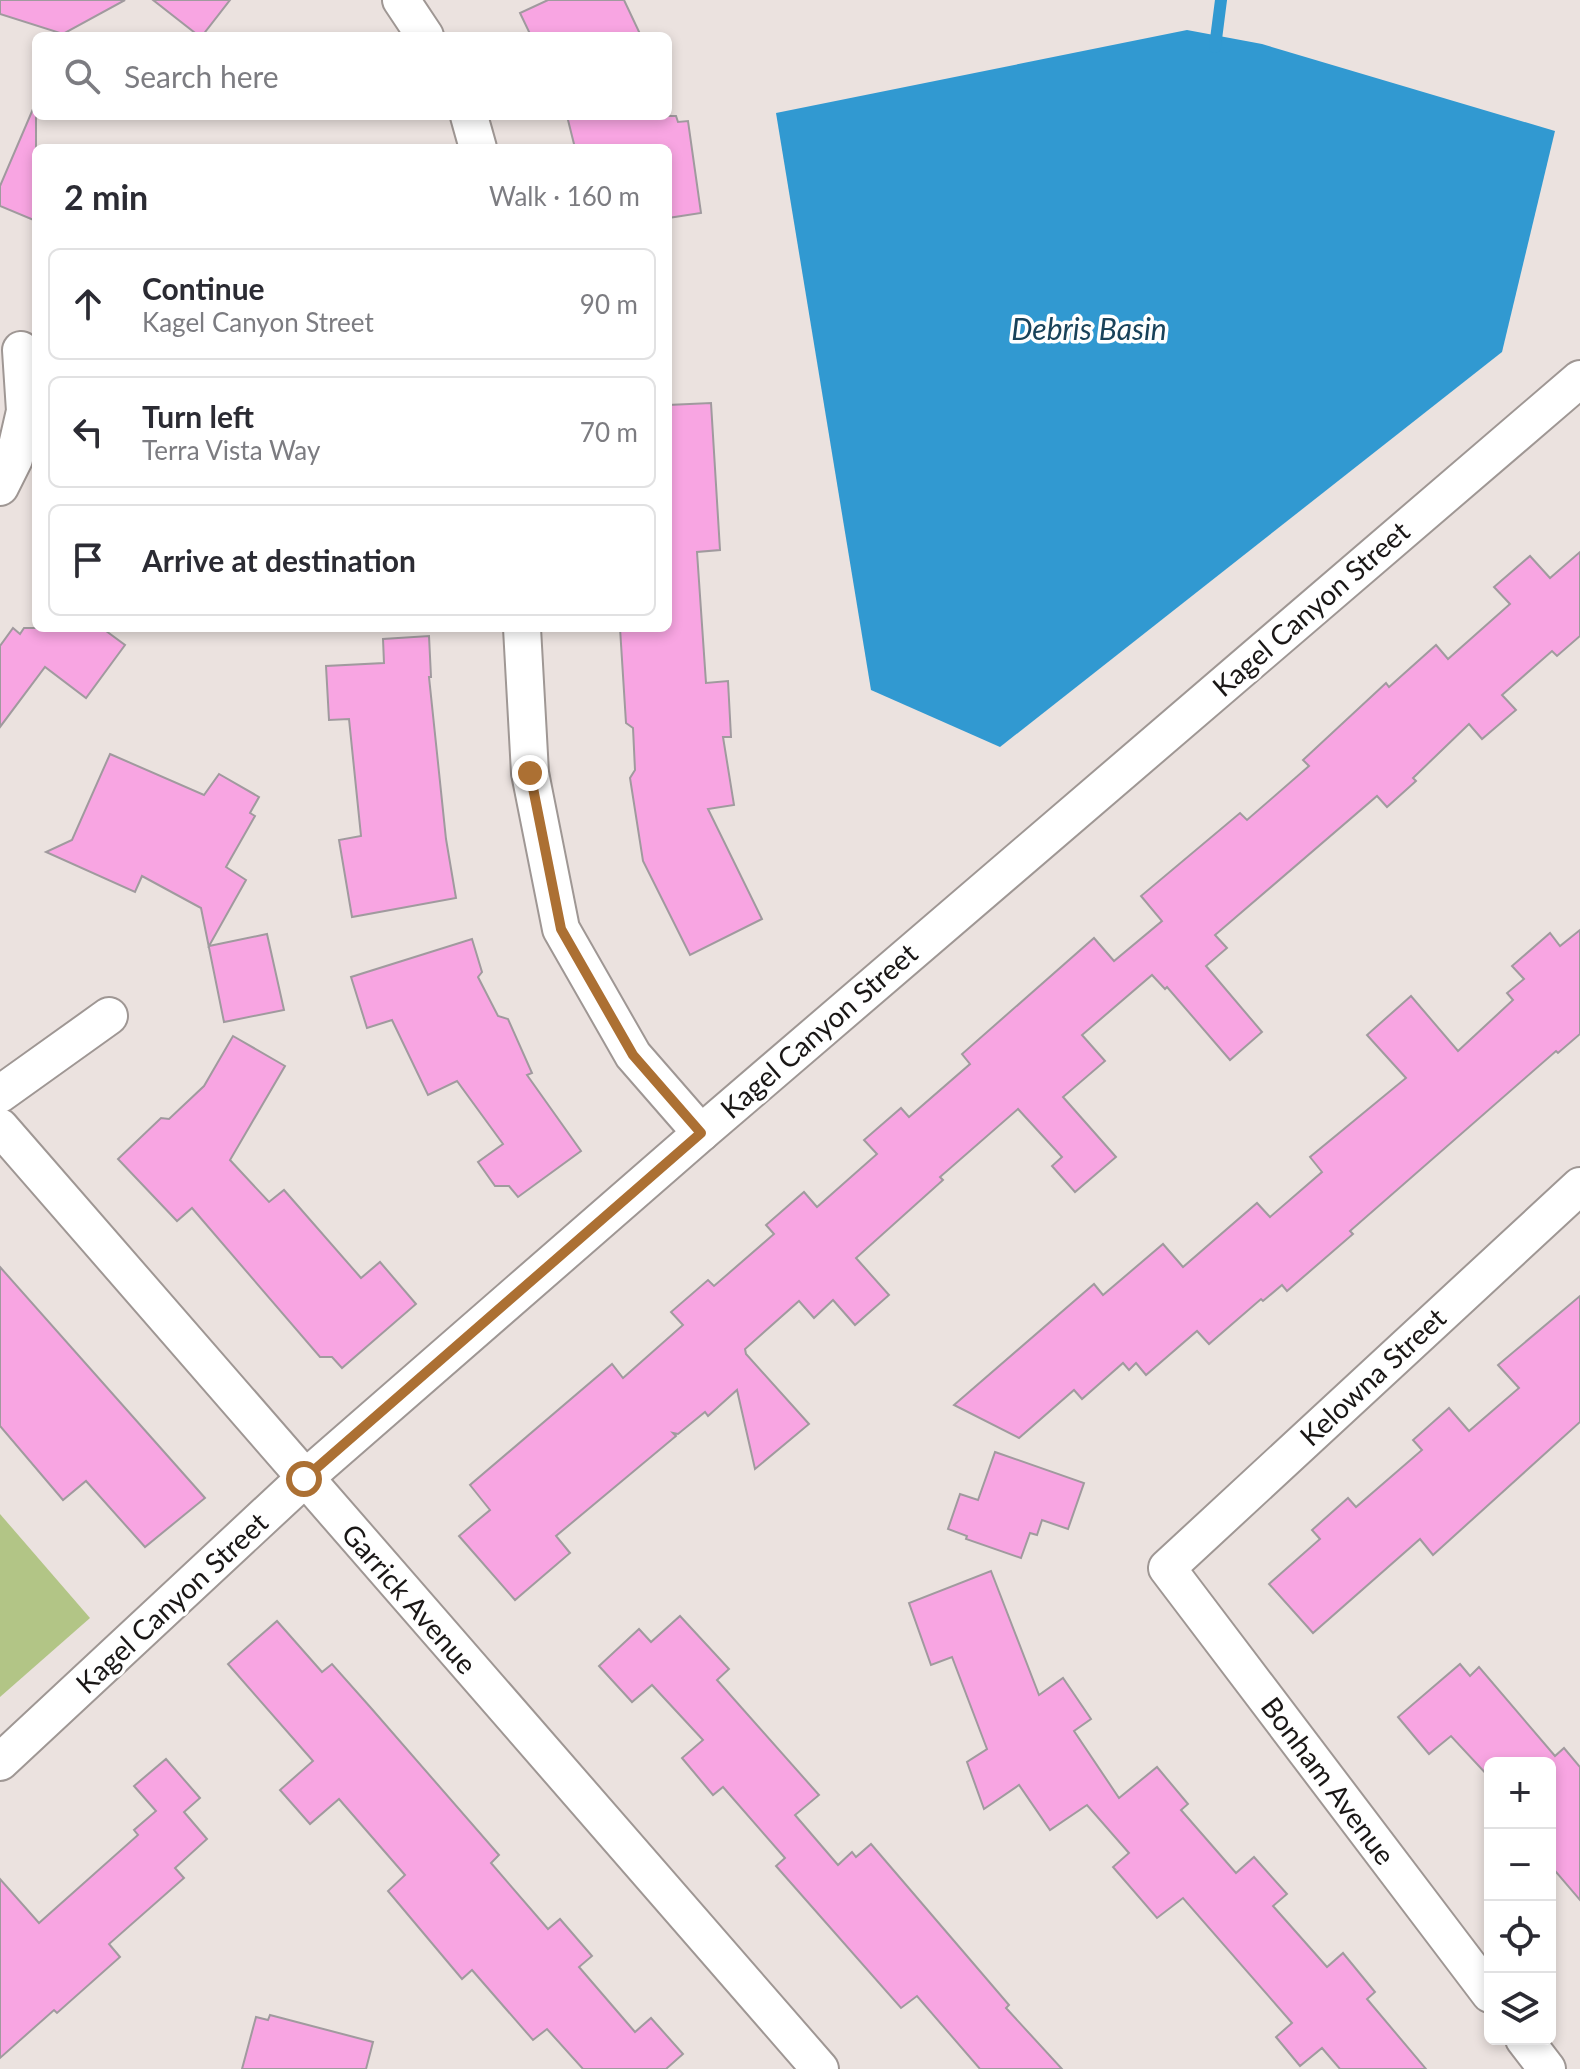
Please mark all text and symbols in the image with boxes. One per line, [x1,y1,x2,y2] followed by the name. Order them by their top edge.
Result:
[32,32,672,120] search box
[60,54,104,98] icon: search
[124,58,279,94] text: Search here
[64,176,148,217] text: 2 min
[489,180,640,212] text: Walk · 160 m
[142,270,265,306] text: Continue
[66,282,110,326] icon: ahead
[580,288,638,320] text: 90 m
[142,306,374,338] text: Kagel Canyon Street
[1011,310,1167,346] water label: Debris Basin
[142,398,254,434] text: Turn left
[66,410,110,454] icon: left
[580,416,638,448] text: 70 m
[142,434,320,466] text: Terra Vista Way
[1205,514,1416,703] street label: Kagel Canyon Street
[66,538,110,582] icon: arrive
[142,542,416,578] text: Arrive at destination
[512,755,548,791] route end
[713,936,924,1125] street label: Kagel Canyon Street
[1292,1300,1452,1452] street label: Kelowna Street
[286,1461,322,1497] route start
[68,1505,274,1700] street label: Kagel Canyon Street
[335,1516,484,1680] street label: Garrick Avenue
[1255,1690,1403,1871] street label: Bonham Avenue
[1484,1757,1556,2045] map controls
[1484,1757,1556,1829] button: +
[1484,1829,1556,1901] button: −
[1484,1901,1556,1973] button: locate
[1484,1973,1556,2045] button: layers

